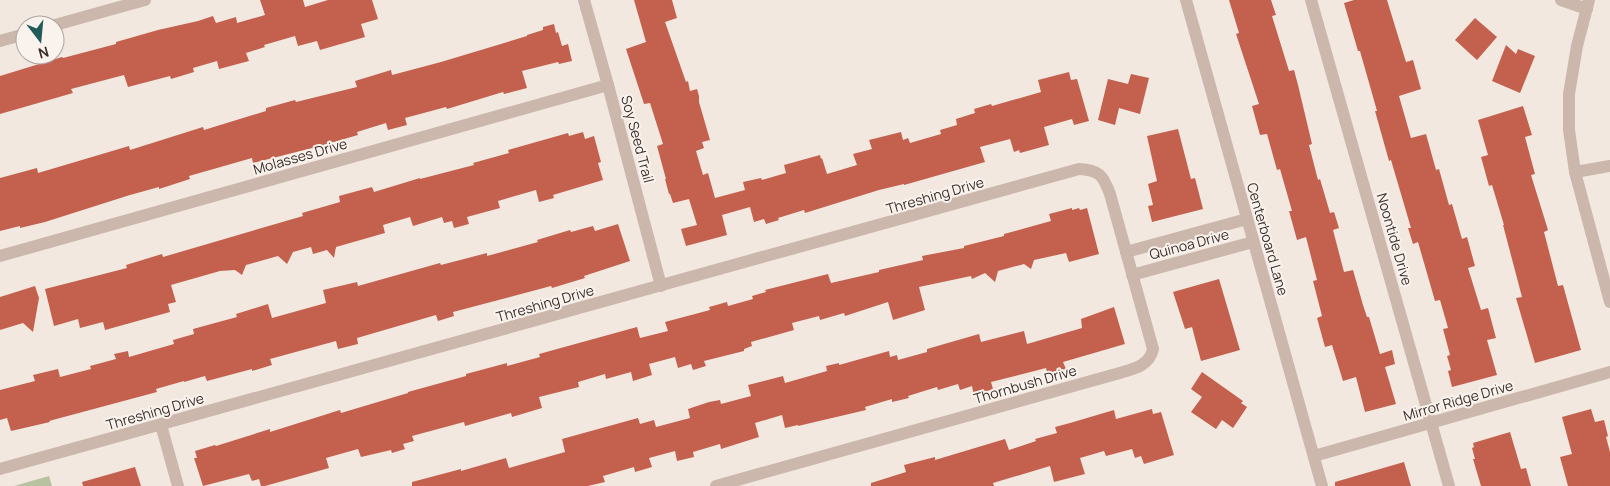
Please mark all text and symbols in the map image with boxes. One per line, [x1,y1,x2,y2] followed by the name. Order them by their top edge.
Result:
[15,15,65,65] north arrow
[36,42,51,63] text: N
[617,93,659,185] street label: Soy Seed Trail
[251,134,349,178] street label: Molasses Drive
[884,172,986,218] street label: Threshing Drive
[1243,180,1293,298] street label: Centerboard Lane
[1373,191,1417,287] street label: Noontide Drive
[1147,224,1231,264] street label: Quinoa Drive
[494,280,596,326] street label: Threshing Drive
[971,360,1079,408] street label: Thornbush Drive
[1401,375,1515,425] street label: Mirror Ridge Drive
[104,388,206,434] street label: Threshing Drive

